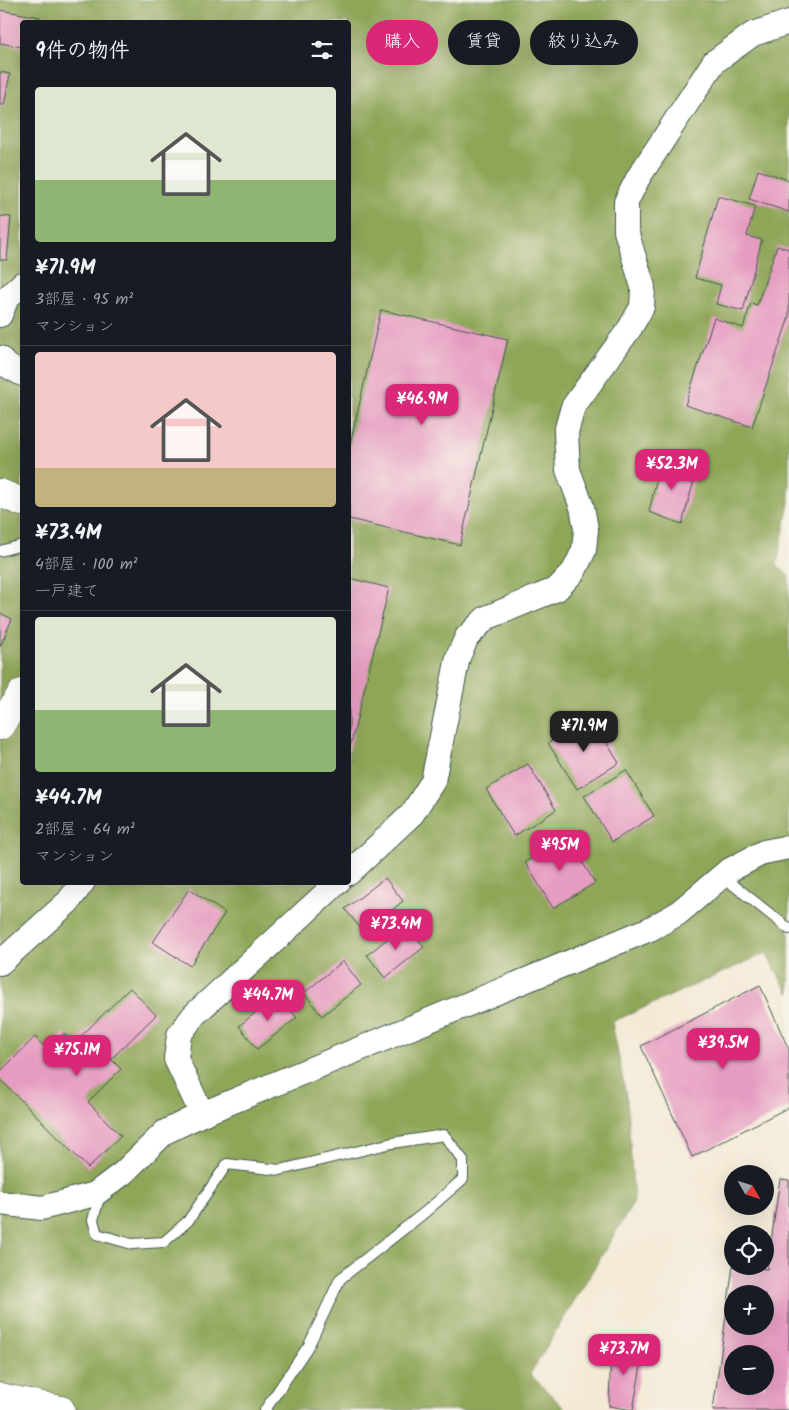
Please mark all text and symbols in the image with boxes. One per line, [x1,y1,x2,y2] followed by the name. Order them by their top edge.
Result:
[366,20,438,65] chip: 購入
[448,20,520,65] chip: 賃貸
[530,20,638,65] chip: 絞り込み
[35,35,130,68] text: 9件の物件
[308,36,336,64] icon: filters
[141,119,231,209] icon: home
[35,252,96,285] text: ¥71.9M
[35,287,133,312] text: 3部屋 · 95 m²
[35,314,114,339] text: マンション
[381,384,463,426] pin: ¥46.9M
[141,385,231,475] icon: home
[396,387,448,412] text: ¥46.9M
[631,448,713,491] pin: ¥52.3M
[646,452,698,477] text: ¥52.3M
[35,517,102,550] text: ¥73.4M
[35,552,138,577] text: 4部屋 · 100 m²
[35,579,99,604] text: 一戸建て
[141,650,231,740] icon: home
[543,710,625,753] pin: ¥71.9M
[561,714,607,739] text: ¥71.9M
[35,782,102,815] text: ¥44.7M
[35,817,135,842] text: 2部屋 · 64 m²
[530,830,590,872] pin: ¥95M
[541,833,579,858] text: ¥95M
[35,844,114,869] text: マンション
[355,908,437,951] pin: ¥73.4M
[371,912,421,937] text: ¥73.4M
[227,980,309,1022] pin: ¥44.7M
[243,983,293,1008] text: ¥44.7M
[682,1028,764,1070] pin: ¥39.5M
[698,1031,748,1056] text: ¥39.5M
[36,1034,118,1077] pin: ¥75.1M
[54,1038,100,1063] text: ¥75.1M
[724,1165,774,1215] north arrow
[724,1165,774,1395] map controls
[724,1225,774,1275] button: locate
[724,1285,774,1335] button: +
[583,1334,665,1376] pin: ¥73.7M
[599,1337,649,1362] text: ¥73.7M
[724,1345,774,1395] button: −

